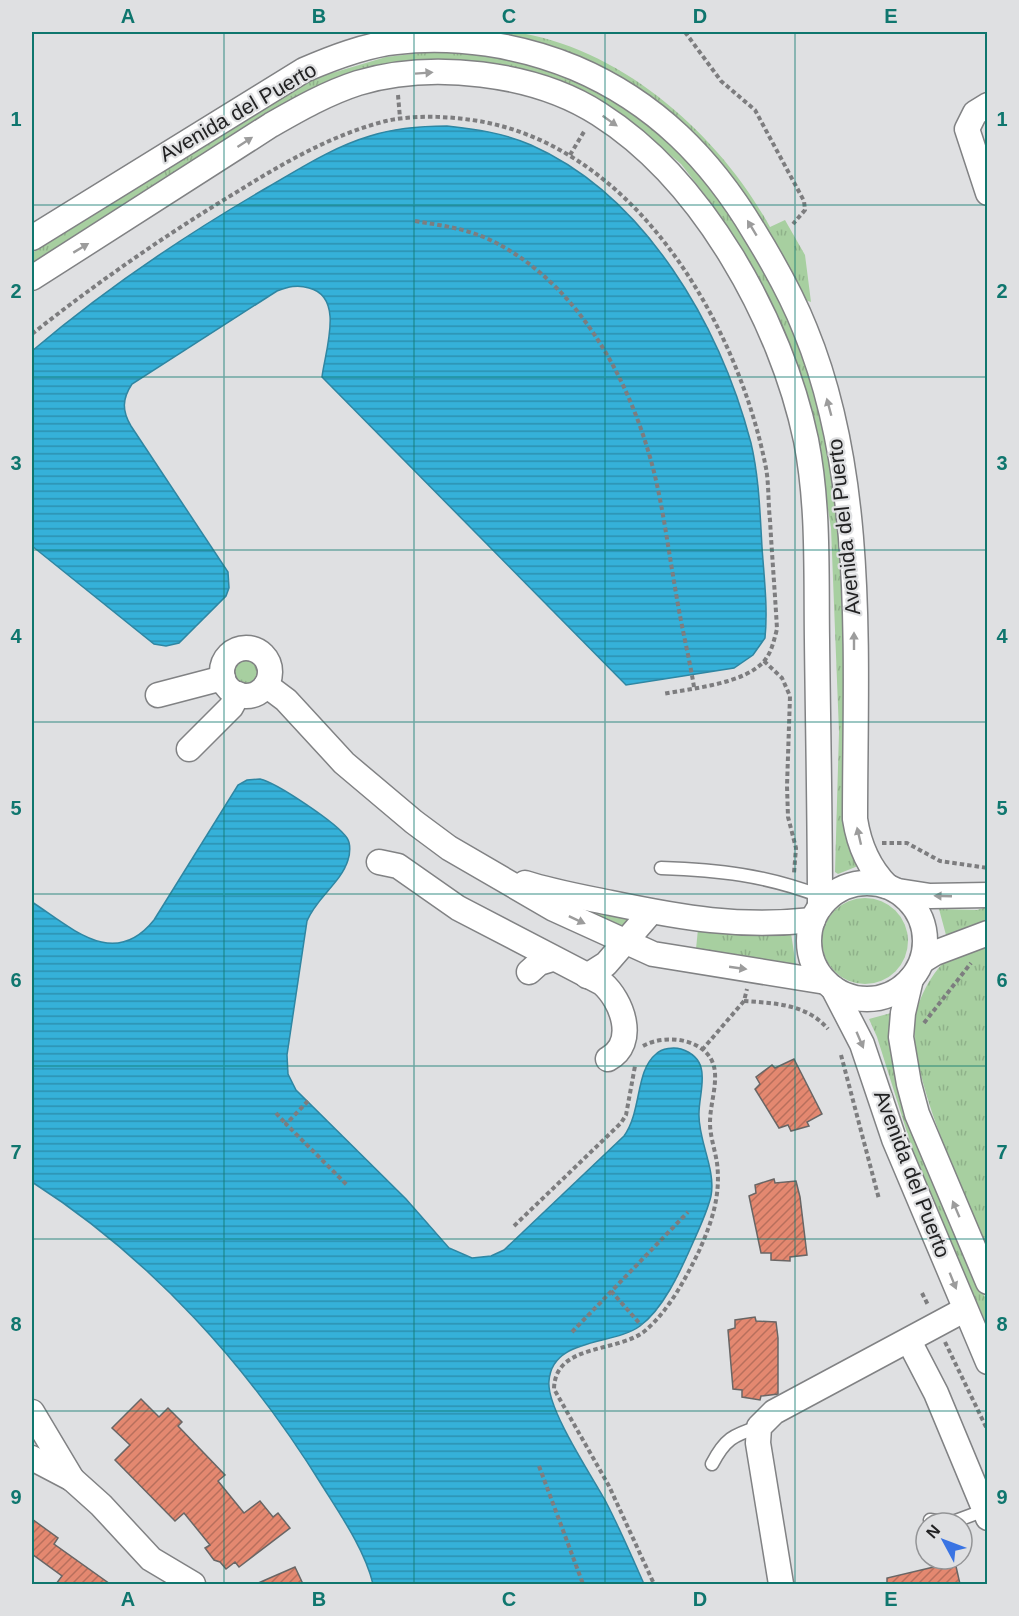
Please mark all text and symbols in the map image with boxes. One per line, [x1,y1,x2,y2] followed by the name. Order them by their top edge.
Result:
[121,5,135,27] text: A
[312,5,326,27] text: B
[502,5,516,27] text: C
[693,5,707,27] text: D
[884,5,898,27] text: E
[155,57,320,166] street label: Avenida del Puerto
[415,68,434,77] one-way arrow
[10,108,22,130] text: 1
[996,108,1008,130] text: 1
[601,115,617,127] one-way arrow
[237,137,253,148] one-way arrow
[747,220,758,236] one-way arrow
[73,242,90,253] one-way arrow
[10,280,22,302] text: 2
[996,280,1008,302] text: 2
[823,397,833,416] one-way arrow
[823,438,864,616] street label: Avenida del Puerto
[10,452,22,474] text: 3
[996,452,1008,474] text: 3
[10,625,22,647] text: 4
[996,625,1008,647] text: 4
[849,632,859,651] one-way arrow
[10,797,22,819] text: 5
[996,797,1008,819] text: 5
[853,827,863,845] one-way arrow
[933,891,952,901] one-way arrow
[568,916,585,925] one-way arrow
[728,963,747,972] one-way arrow
[10,969,22,991] text: 6
[996,969,1008,991] text: 6
[856,1031,865,1049] one-way arrow
[870,1087,955,1261] street label: Avenida del Puerto
[10,1141,22,1163] text: 7
[996,1141,1008,1163] text: 7
[951,1199,961,1217] one-way arrow
[948,1272,958,1290] one-way arrow
[10,1313,22,1335] text: 8
[996,1313,1008,1335] text: 8
[10,1486,22,1508] text: 9
[996,1486,1008,1508] text: 9
[914,1511,974,1571] north arrow
[923,1522,943,1541] text: N
[121,1588,135,1610] text: A
[312,1588,326,1610] text: B
[502,1588,516,1610] text: C
[693,1588,707,1610] text: D
[884,1588,898,1610] text: E

